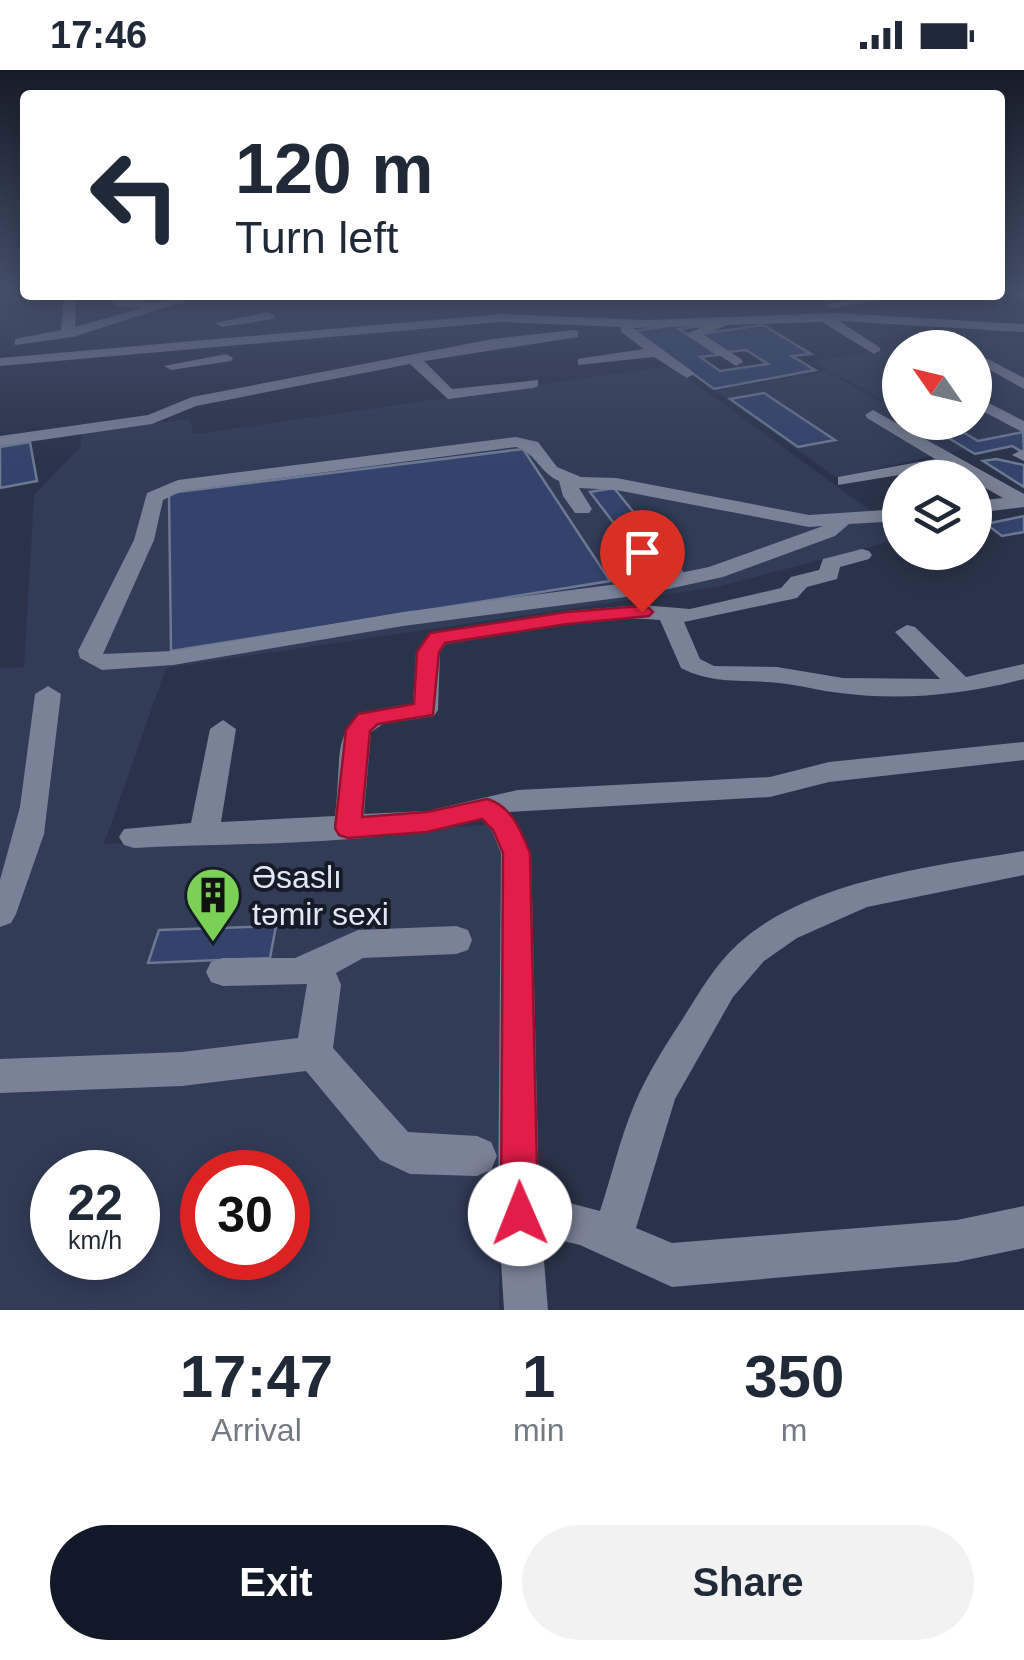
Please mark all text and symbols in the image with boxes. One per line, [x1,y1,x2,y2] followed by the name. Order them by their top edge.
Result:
[50,14,147,56] text: 17:46
[70,130,200,260] icon: left
[235,130,433,208] text: 120 m
[235,212,398,263] text: Turn left
[882,330,992,440] north arrow
[882,330,992,570] map controls
[882,460,992,570] button: layers
[600,510,685,613] pin
[615,525,670,580] icon: arrive
[252,859,389,932] place label: Əsaslı təmir sexi
[183,865,243,944] building icon: Əsaslı təmir sexi
[180,1150,310,1280] speed limit sign: 30
[468,1162,572,1266] position arrow
[67,1175,123,1231] text: 22
[68,1226,122,1254] text: km/h
[180,1343,333,1410] text: 17:47
[522,1343,555,1410] text: 1
[744,1343,844,1410] text: 350
[211,1412,302,1448] text: Arrival
[513,1412,564,1448] text: min
[781,1412,808,1448] text: m
[50,1525,502,1640] button: Exit
[522,1525,974,1640] button: Share

